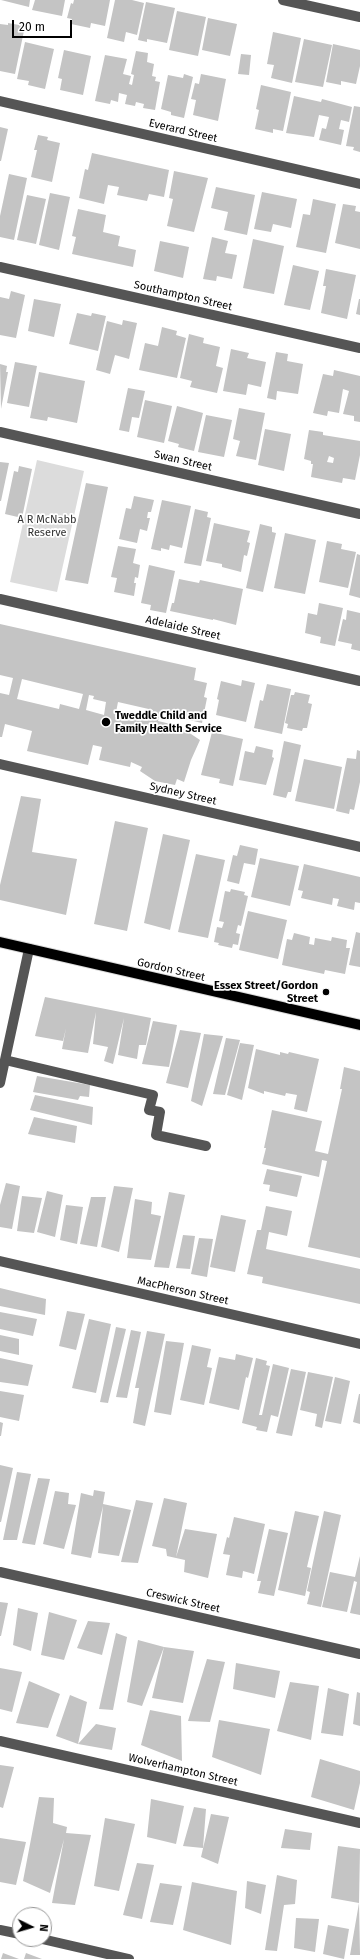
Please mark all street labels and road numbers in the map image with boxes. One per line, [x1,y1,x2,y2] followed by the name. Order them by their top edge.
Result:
[147,117,219,145] street label: Everard Street
[132,278,234,314] street label: Southampton Street
[153,448,213,474] street label: Swan Street
[144,613,222,643] street label: Adelaide Street
[148,780,218,808] street label: Sydney Street
[136,956,206,984] street label: Gordon Street
[136,1274,230,1308] street label: MacPherson Street
[145,1586,221,1616] street label: Creswick Street
[127,1751,239,1789] street label: Wolverhampton Street

